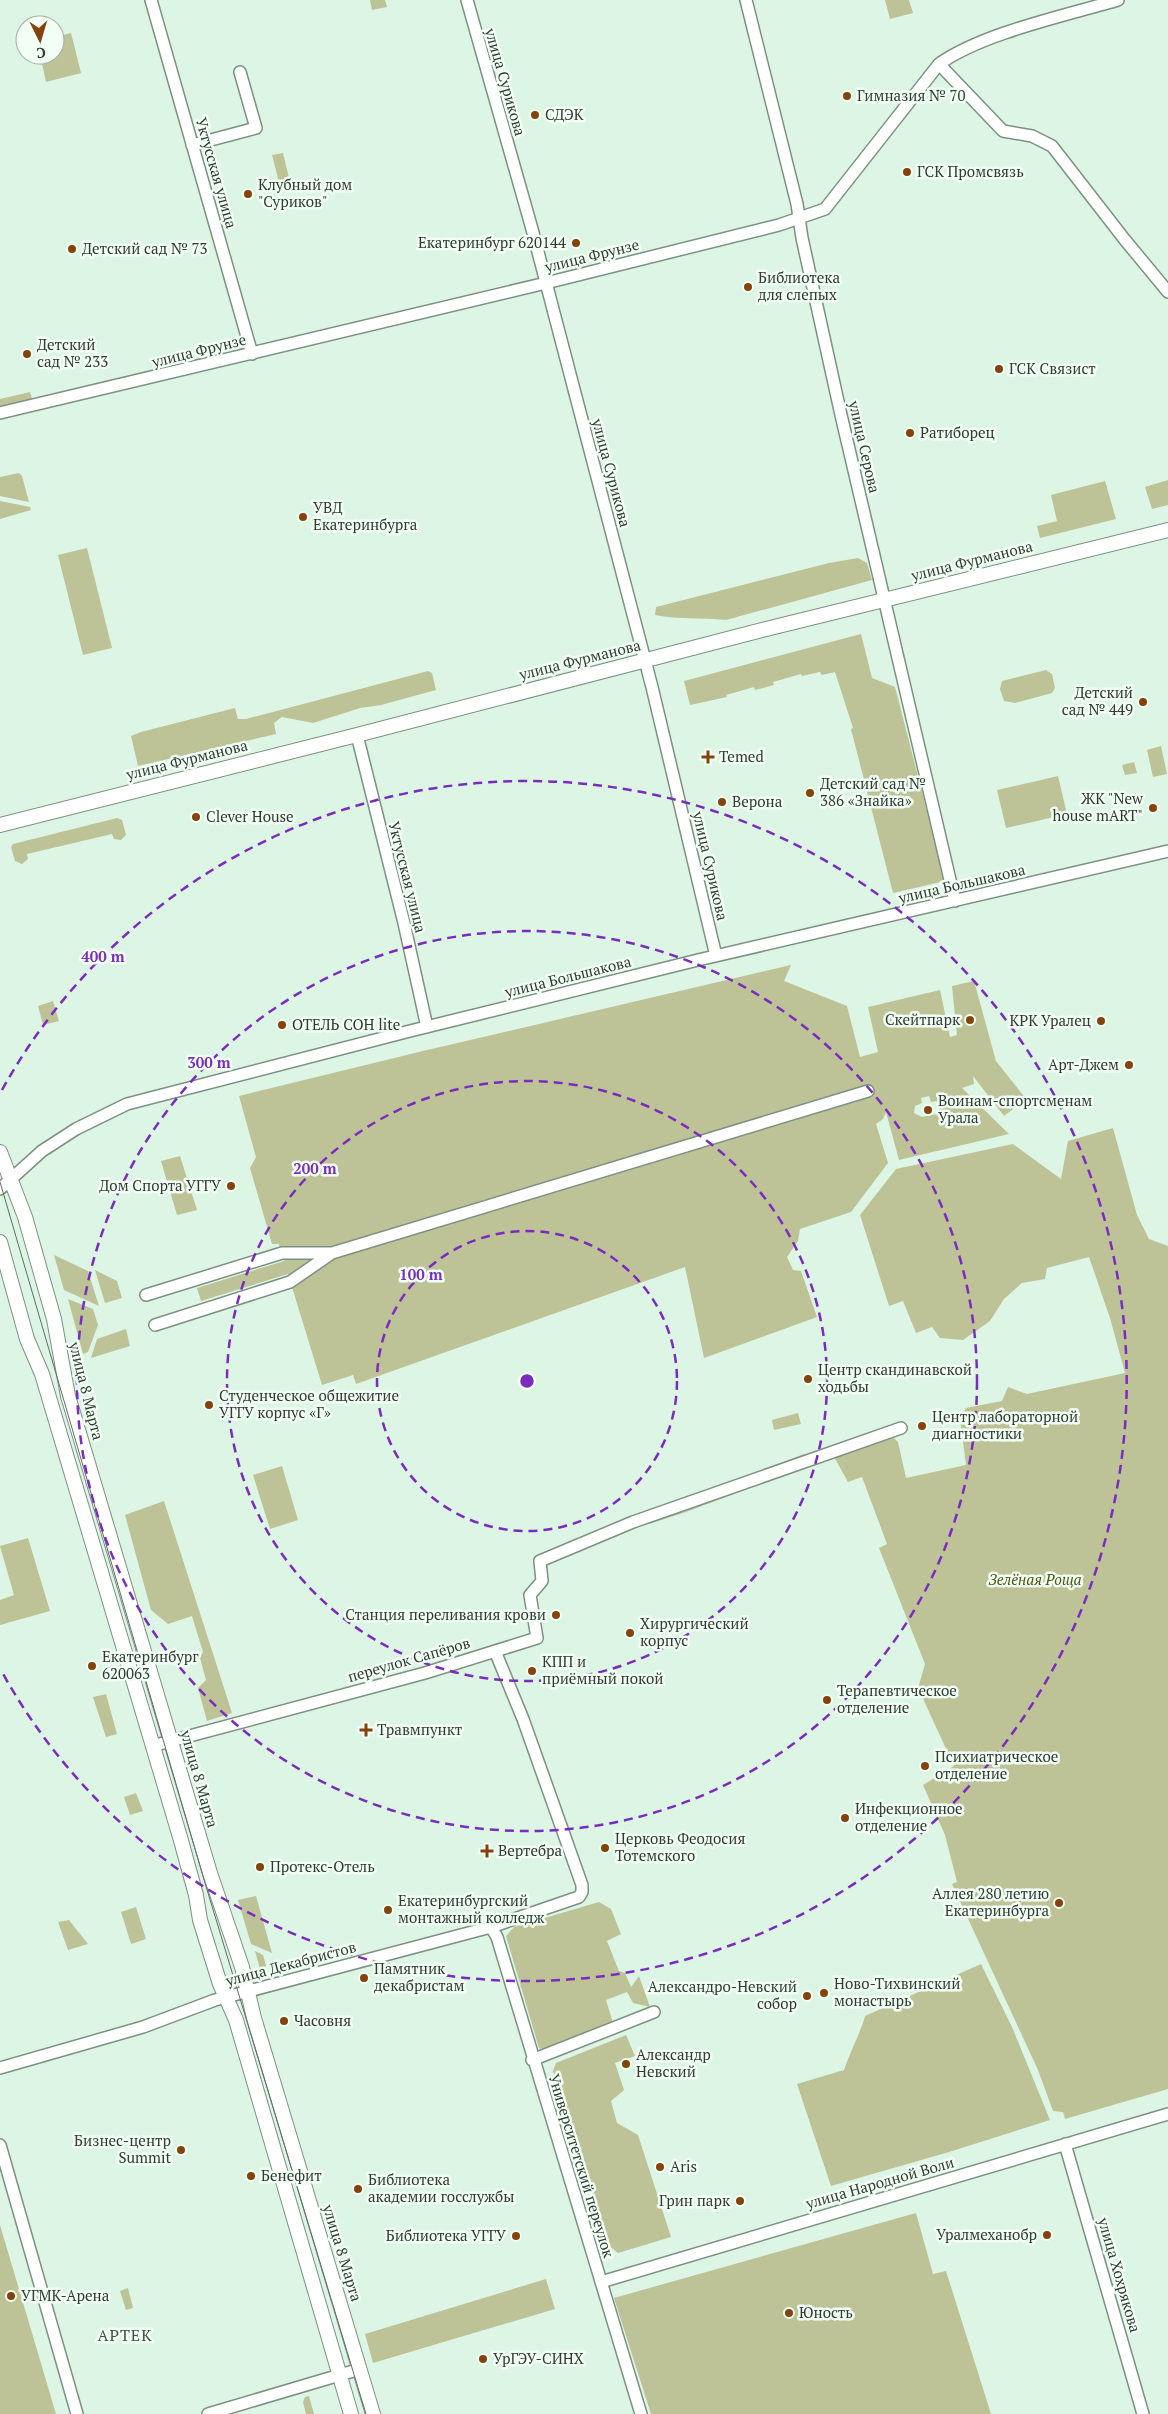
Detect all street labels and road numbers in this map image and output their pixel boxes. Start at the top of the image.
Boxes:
street label: улица Сурикова [481,25,531,138]
street label: Уктусская улица [192,115,242,231]
street label: улица Фрунзе [542,234,641,277]
street label: улица Фрунзе [149,329,248,372]
street label: улица Серова [844,398,885,495]
street label: улица Сурикова [588,415,636,529]
street label: улица Фурманова [908,535,1035,585]
street label: улица Фурманова [516,634,643,684]
street label: улица Фурманова [123,734,250,784]
street label: улица Сурикова [688,808,733,923]
street label: Уктусская улица [384,819,432,935]
street label: улица Большакова [895,859,1028,908]
street label: улица Большакова [502,951,633,1002]
street label: улица 8 Марта [65,1339,109,1442]
street label: переулок Сапёров [345,1632,472,1686]
street label: улица 8 Марта [176,1727,224,1830]
street label: улица Декабристов [222,1936,358,1990]
street label: Университетский переулок [544,2071,620,2261]
street label: улица Народной Воли [802,2151,956,2213]
street label: улица 8 Марта [318,2201,367,2304]
street label: улица Хохрякова [1094,2214,1146,2335]

